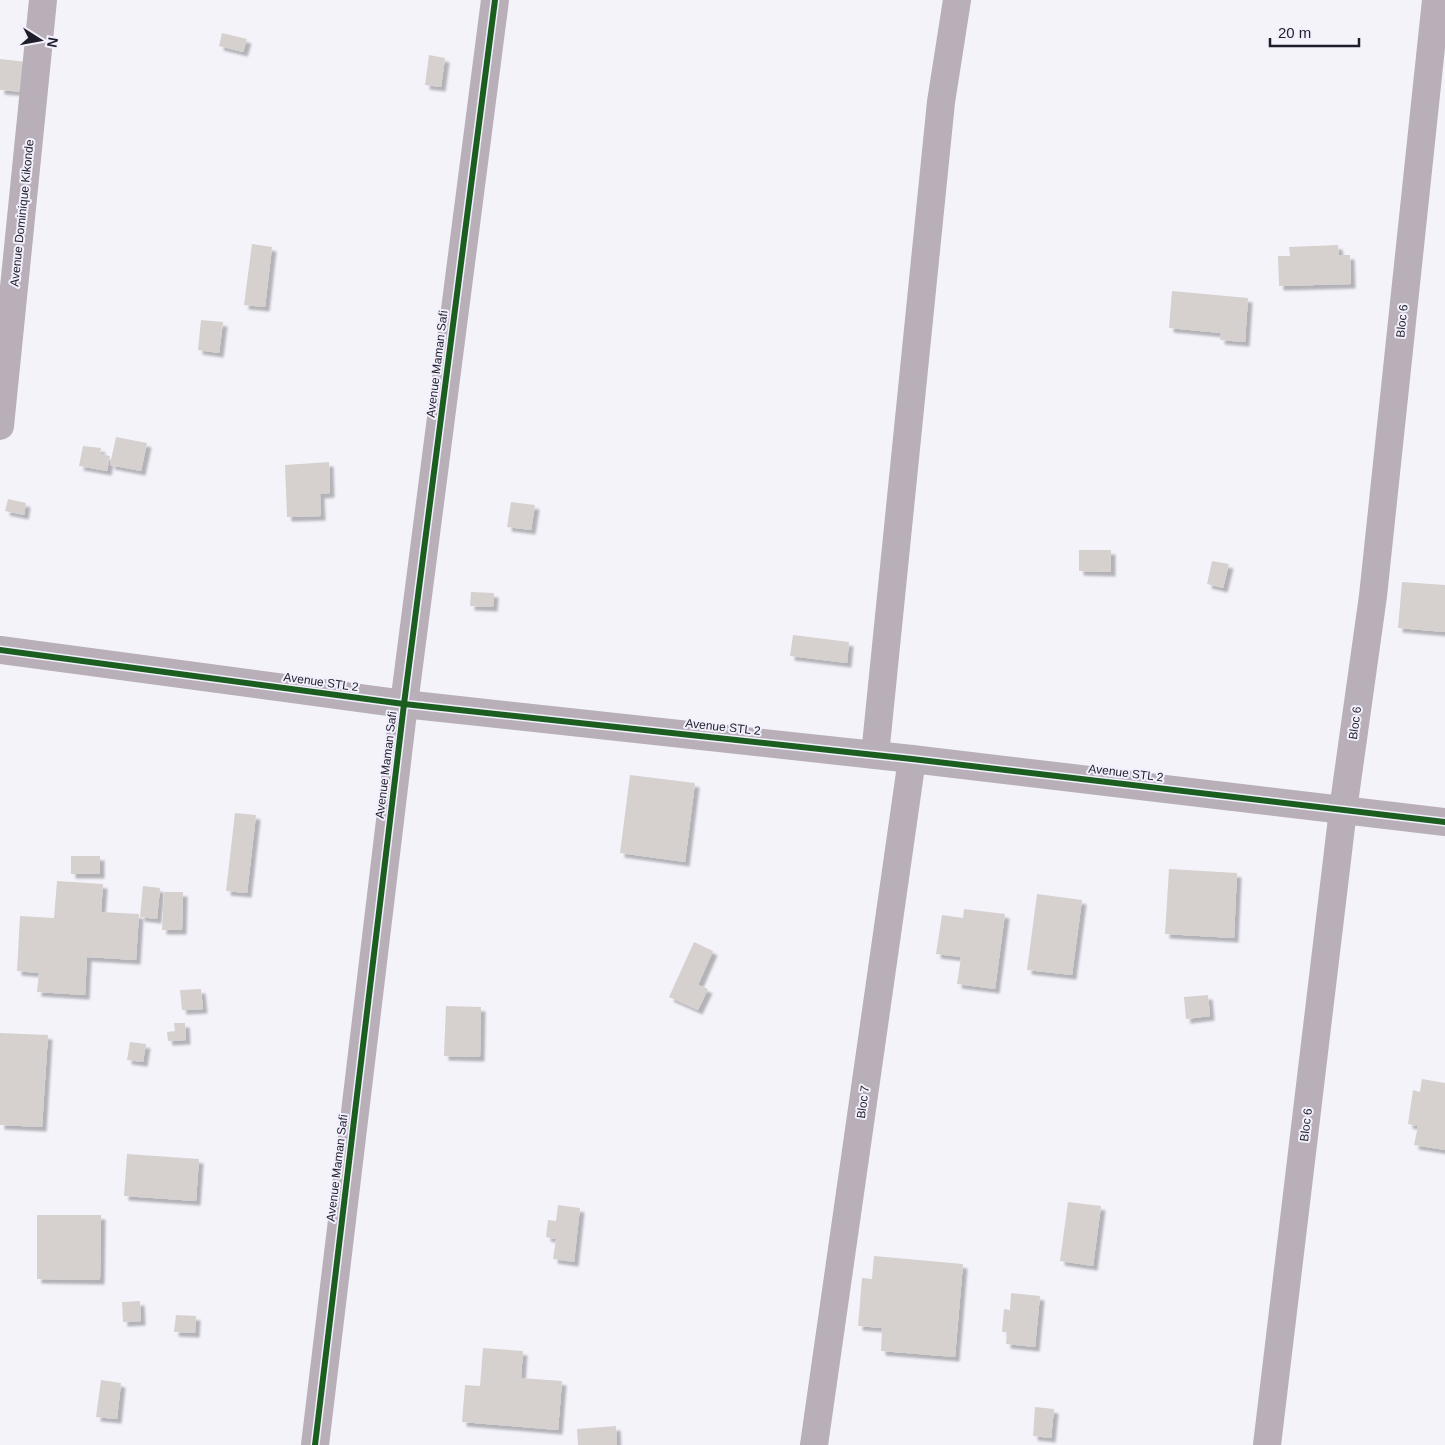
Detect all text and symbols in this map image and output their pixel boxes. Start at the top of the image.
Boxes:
north arrow [15,15,65,65]
scale bar [1270,15,1359,47]
text: 20 m [1278,24,1311,41]
text: N [44,36,62,49]
street label: Avenue Dominique Kikonde [7,138,37,287]
street label: Bloc 6 [1393,303,1411,338]
street label: Avenue Maman Safi [423,310,451,418]
street label: Avenue STL 2 [283,670,360,694]
street label: Bloc 6 [1346,705,1364,740]
street label: Avenue Maman Safi [372,711,400,819]
street label: Avenue STL 2 [685,716,762,738]
street label: Avenue STL 2 [1088,761,1165,785]
street label: Bloc 7 [854,1084,872,1119]
street label: Bloc 6 [1297,1107,1315,1142]
street label: Avenue Maman Safi [323,1114,351,1222]

